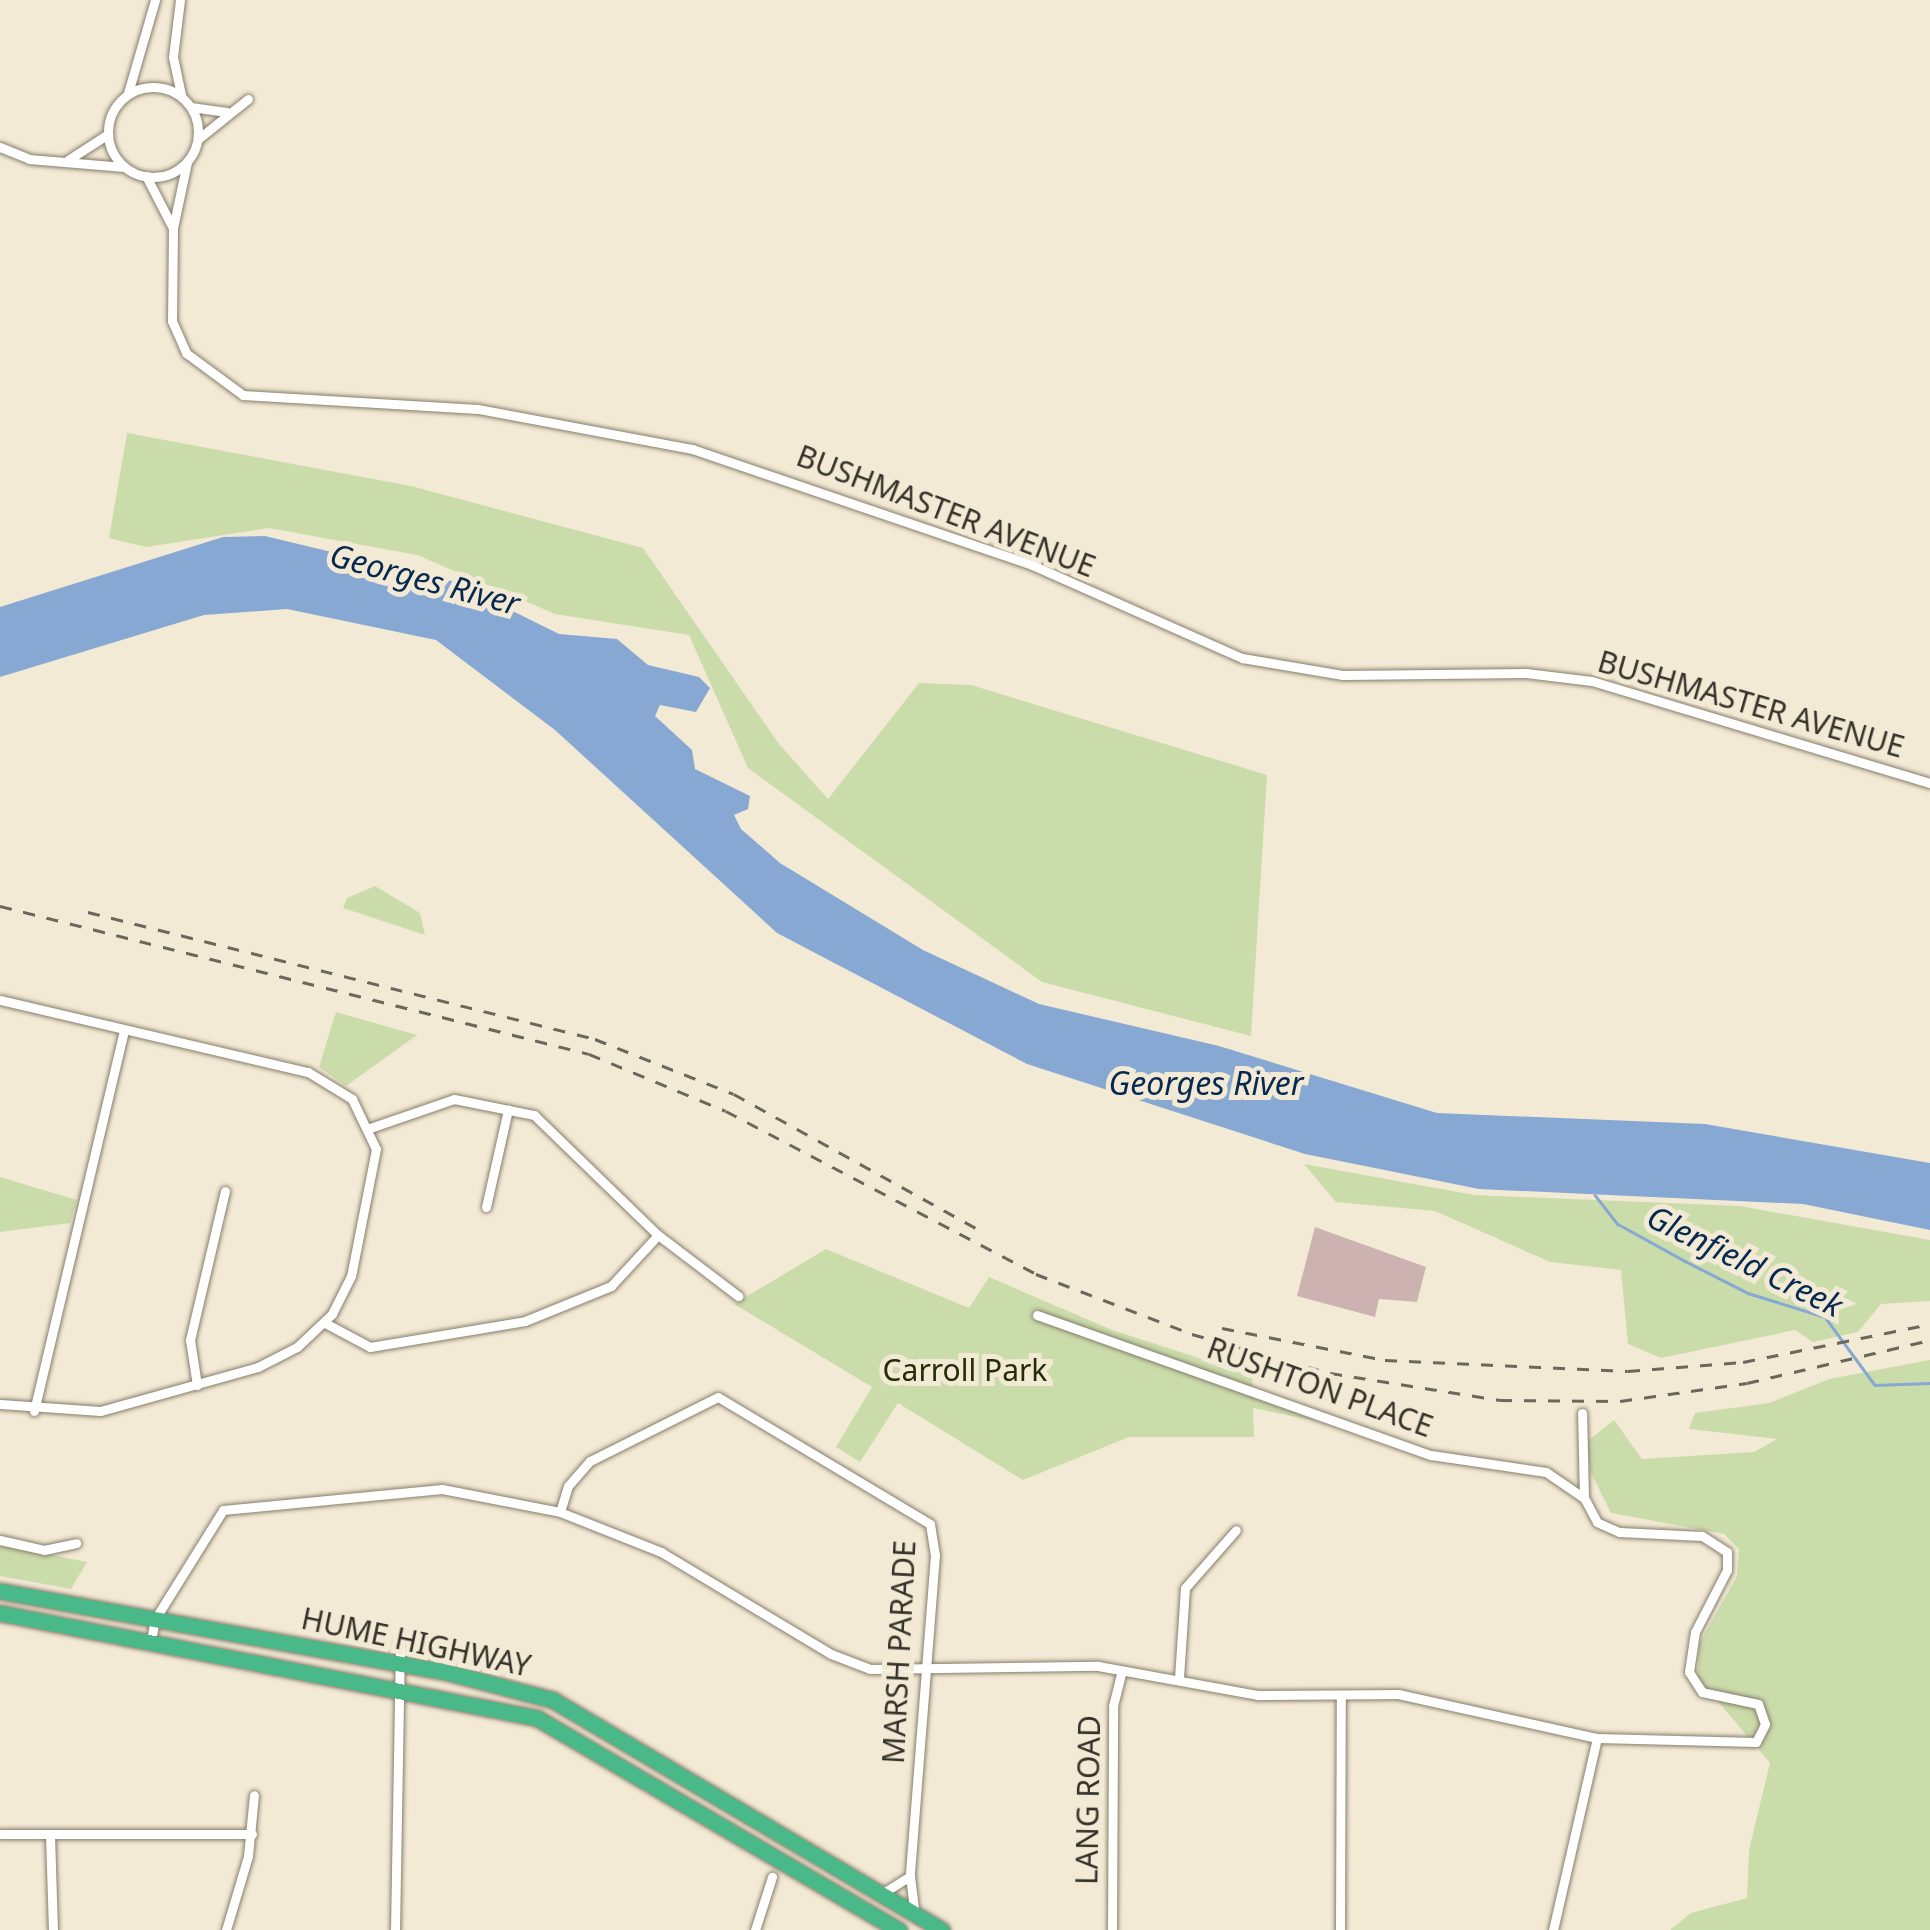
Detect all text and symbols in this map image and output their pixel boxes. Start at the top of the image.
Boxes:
street label: BUSHMASTER AVENUE [792,437,1100,585]
water label: Georges River [326,535,524,623]
street label: BUSHMASTER AVENUE [1594,643,1908,765]
water label: Georges River [1109,1064,1303,1102]
water label: Glenfield Creek [1641,1197,1849,1325]
street label: RUSHTON PLACE [1202,1329,1438,1445]
park label: Carroll Park [883,1352,1047,1388]
street label: MARSH PARADE [875,1539,923,1765]
street label: HUME HIGHWAY [298,1600,534,1684]
street label: LANG ROAD [1069,1715,1107,1885]

